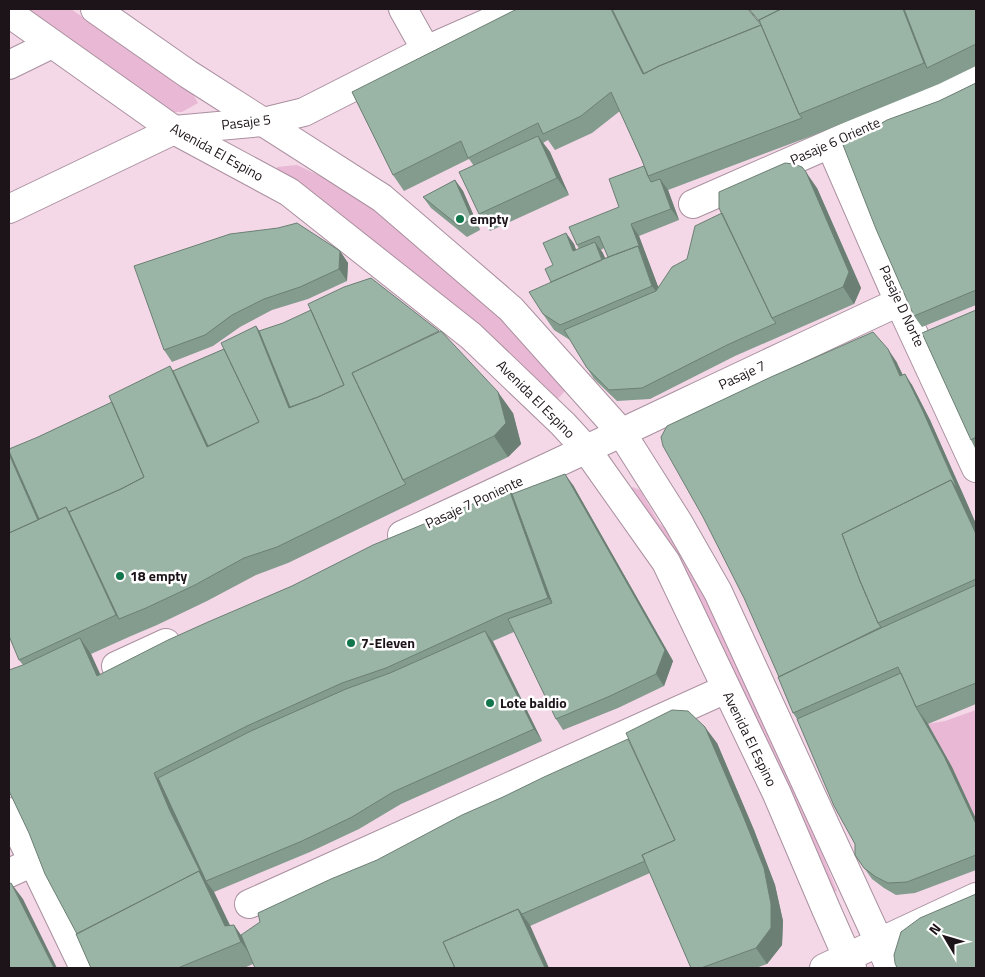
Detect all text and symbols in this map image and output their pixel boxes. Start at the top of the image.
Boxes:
street label: Pasaje 5 [220,108,272,135]
street label: Pasaje 6 Oriente [786,111,883,170]
street label: Avenida El Espino [167,117,268,186]
place label: empty [470,208,509,229]
marker: empty [454,213,466,225]
street label: Pasaje D Norte [874,262,931,350]
street label: Avenida El Espino [492,355,580,443]
street label: Pasaje 7 [715,355,769,395]
street label: Pasaje 7 Poniente [421,470,526,533]
place label: 18 empty [130,565,187,586]
marker: 18 empty [114,570,126,582]
place label: 7-Eleven [361,632,415,653]
marker: 7-Eleven [345,637,357,649]
street label: Avenida El Espino [718,688,783,790]
place label: Lote baldio [500,692,567,713]
marker: Lote baldio [484,697,496,709]
north arrow [920,912,970,962]
text: N [923,918,946,939]

